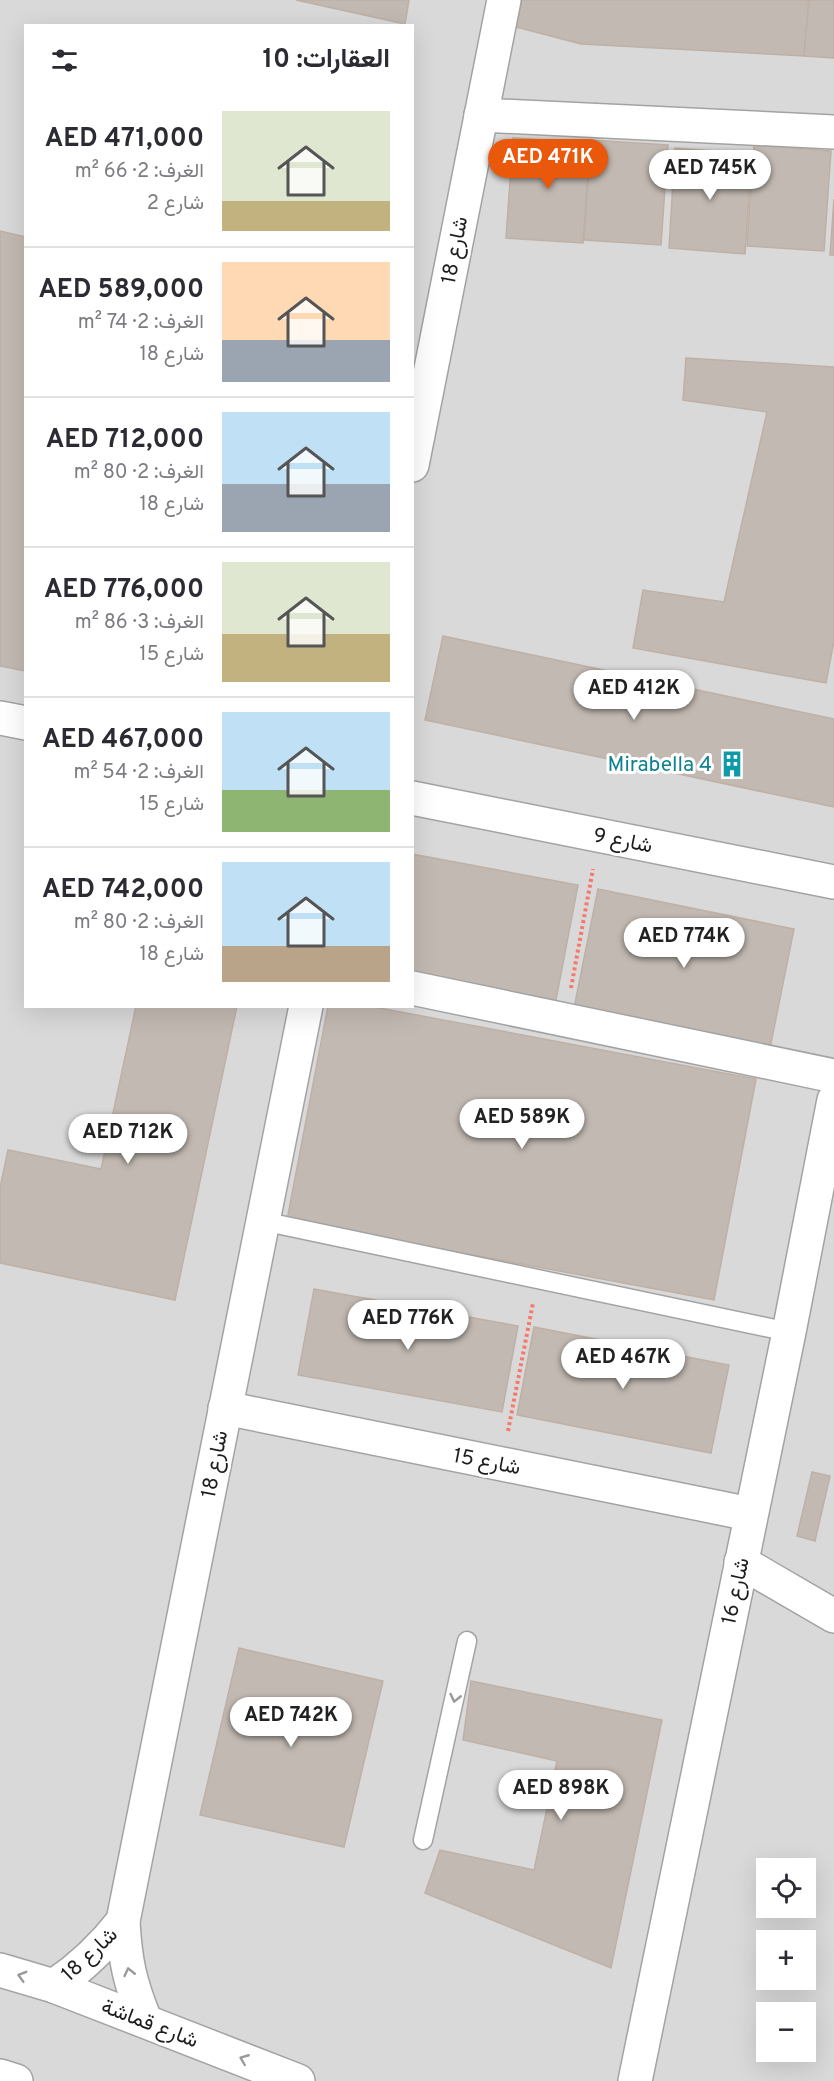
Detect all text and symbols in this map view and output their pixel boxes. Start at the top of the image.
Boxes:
icon: filters [48,44,81,77]
text: العقارات: 10 [263,44,390,77]
text: AED 471,000 [45,123,204,156]
icon: home [270,135,342,207]
pin: AED 471K [486,139,610,190]
text: AED 471K [502,145,594,171]
pin: AED 745K [648,150,772,201]
text: AED 745K [663,156,757,182]
text: الغرف: 2 · 66 m² [75,159,204,185]
text: شارع 2 [147,191,204,217]
street label: شارع 18 [436,214,475,286]
text: AED 589,000 [38,274,204,307]
icon: home [270,286,342,358]
text: الغرف: 2 · 74 m² [78,310,204,336]
text: شارع 18 [139,342,204,368]
text: AED 712,000 [46,424,204,457]
icon: home [270,436,342,508]
text: الغرف: 2 · 80 m² [74,460,204,486]
text: شارع 18 [139,492,204,518]
text: AED 776,000 [44,574,204,607]
icon: home [270,586,342,658]
text: الغرف: 3 · 86 m² [75,610,204,636]
text: شارع 15 [139,642,204,668]
pin: AED 412K [572,670,696,721]
text: AED 412K [588,676,681,702]
text: AED 467,000 [42,724,204,757]
icon: home [270,736,342,808]
building icon: Mirabella 4 [717,749,747,779]
place label: Mirabella 4 [608,752,712,779]
text: الغرف: 2 · 54 m² [73,760,204,786]
text: شارع 15 [139,792,204,818]
street label: شارع 9 [591,823,655,860]
text: AED 742,000 [42,874,204,907]
icon: home [270,886,342,958]
text: الغرف: 2 · 80 m² [74,910,204,936]
pin: AED 774K [622,918,746,969]
text: AED 774K [638,924,730,950]
text: شارع 18 [139,942,204,968]
pin: AED 589K [460,1099,584,1150]
text: AED 589K [474,1105,570,1131]
pin: AED 712K [66,1114,190,1165]
text: AED 712K [82,1120,174,1146]
pin: AED 776K [346,1300,470,1351]
text: AED 776K [362,1306,454,1332]
pin: AED 467K [561,1339,685,1390]
text: AED 467K [575,1345,671,1371]
street label: شارع 18 [196,1428,235,1500]
street label: شارع 15 [451,1443,523,1482]
street label: شارع 16 [716,1555,757,1627]
one-way arrow [449,1693,462,1703]
pin: AED 742K [229,1697,353,1748]
text: AED 742K [244,1703,338,1729]
pin: AED 898K [499,1770,623,1821]
text: AED 898K [512,1776,610,1802]
map controls [756,1858,816,2062]
button: locate [756,1858,816,1918]
street label: شارع 18 [56,1922,124,1988]
button: + [756,1930,816,1990]
one-way arrow [123,1967,136,1977]
one-way arrow [17,1971,27,1984]
street label: شارع قماشة [97,1994,202,2055]
button: − [756,2002,816,2062]
one-way arrow [239,2054,249,2067]

